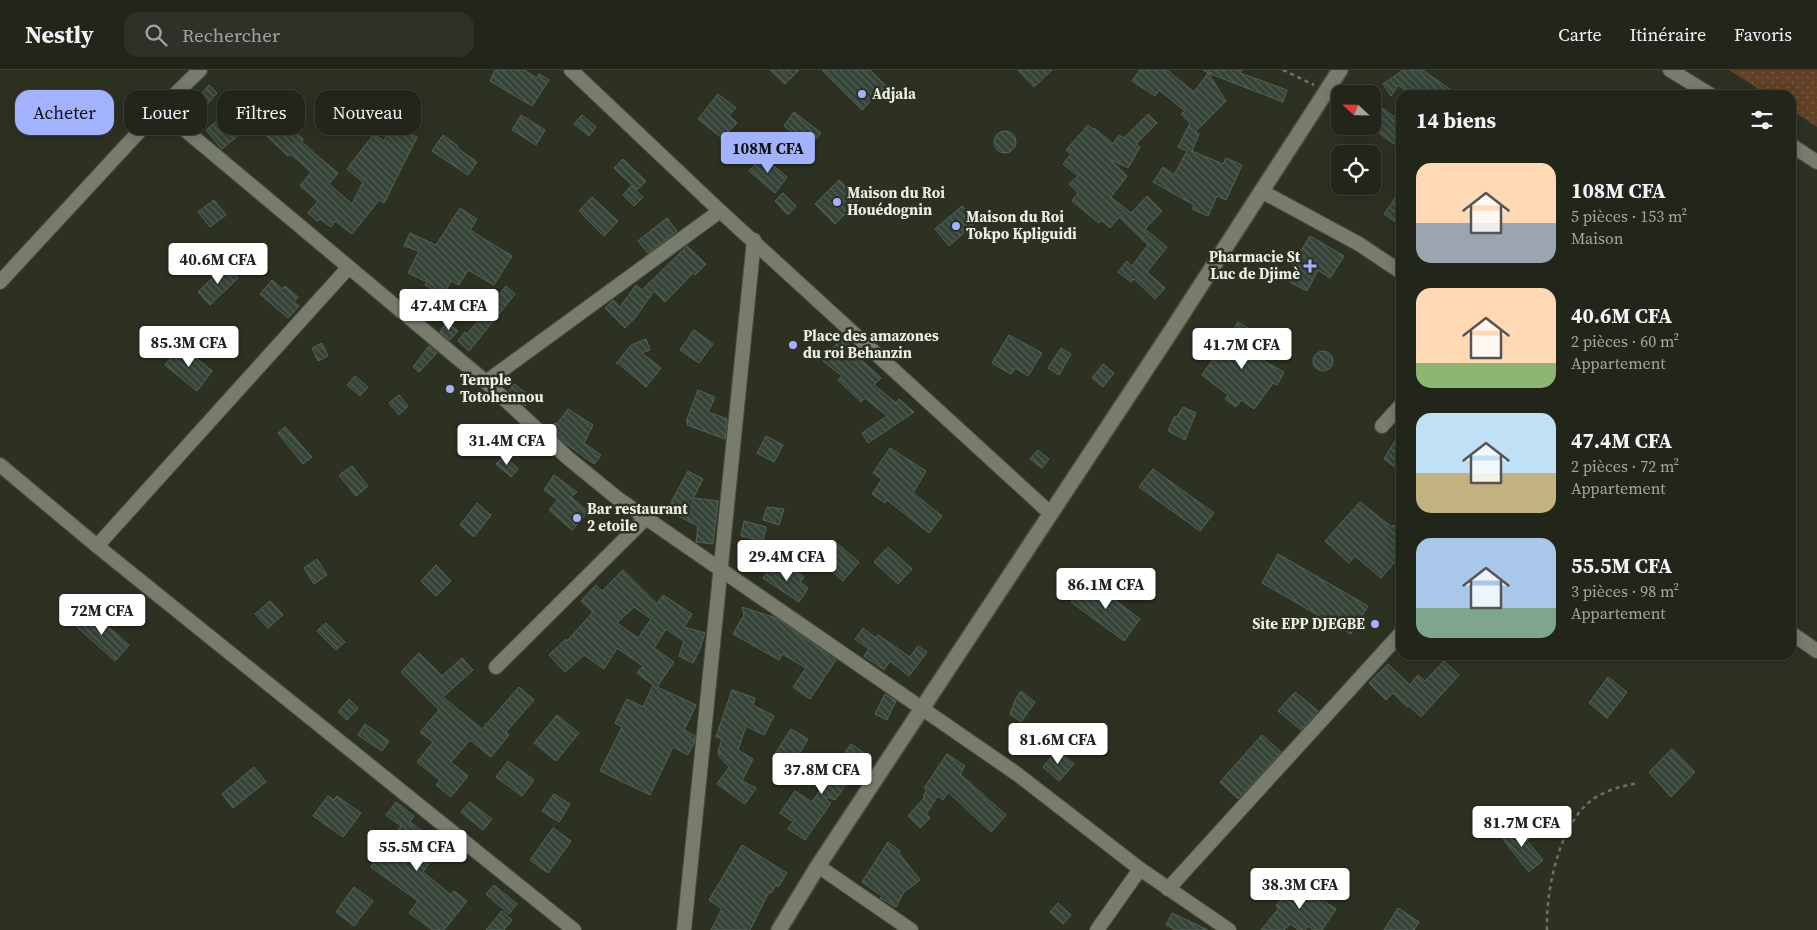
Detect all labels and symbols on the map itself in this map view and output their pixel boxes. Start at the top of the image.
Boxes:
place label: Adjala [872,83,917,104]
north arrow [1331,85,1381,135]
marker: Adjala [856,88,868,100]
pin: 108M CFA [716,132,820,174]
place label: Maison du Roi Houédognin [847,182,945,220]
marker: Maison du Roi Houédognin [831,196,843,208]
place label: Maison du Roi Tokpo Kpliguidi [966,206,1077,244]
marker: Maison du Roi Tokpo Kpliguidi [950,220,962,232]
pin: 40.6M CFA [161,242,275,285]
place label: Pharmacie St Luc de Djimè [1209,246,1301,284]
marker: Pharmacie St Luc de Djimè [1304,260,1316,272]
pin: 47.4M CFA [392,288,506,331]
place label: Place des amazones du roi Behanzin [803,325,939,363]
pin: 85.3M CFA [132,326,246,368]
pin: 41.7M CFA [1185,328,1299,370]
marker: Place des amazones du roi Behanzin [787,339,799,351]
place label: Temple Totohennou [460,369,544,407]
marker: Temple Totohennou [444,383,456,395]
pin: 31.4M CFA [450,424,564,466]
place label: Bar restaurant 2 etoile [587,498,688,536]
marker: Bar restaurant 2 etoile [571,512,583,524]
pin: 29.4M CFA [730,540,844,582]
pin: 86.1M CFA [1049,568,1163,610]
pin: 72M CFA [56,594,148,636]
place label: Site EPP DJEGBE [1252,613,1365,634]
marker: Site EPP DJEGBE [1369,618,1381,630]
pin: 81.6M CFA [1001,722,1115,765]
pin: 37.8M CFA [765,752,879,795]
pin: 81.7M CFA [1465,806,1579,848]
pin: 55.5M CFA [360,830,474,872]
pin: 38.3M CFA [1243,868,1357,910]

